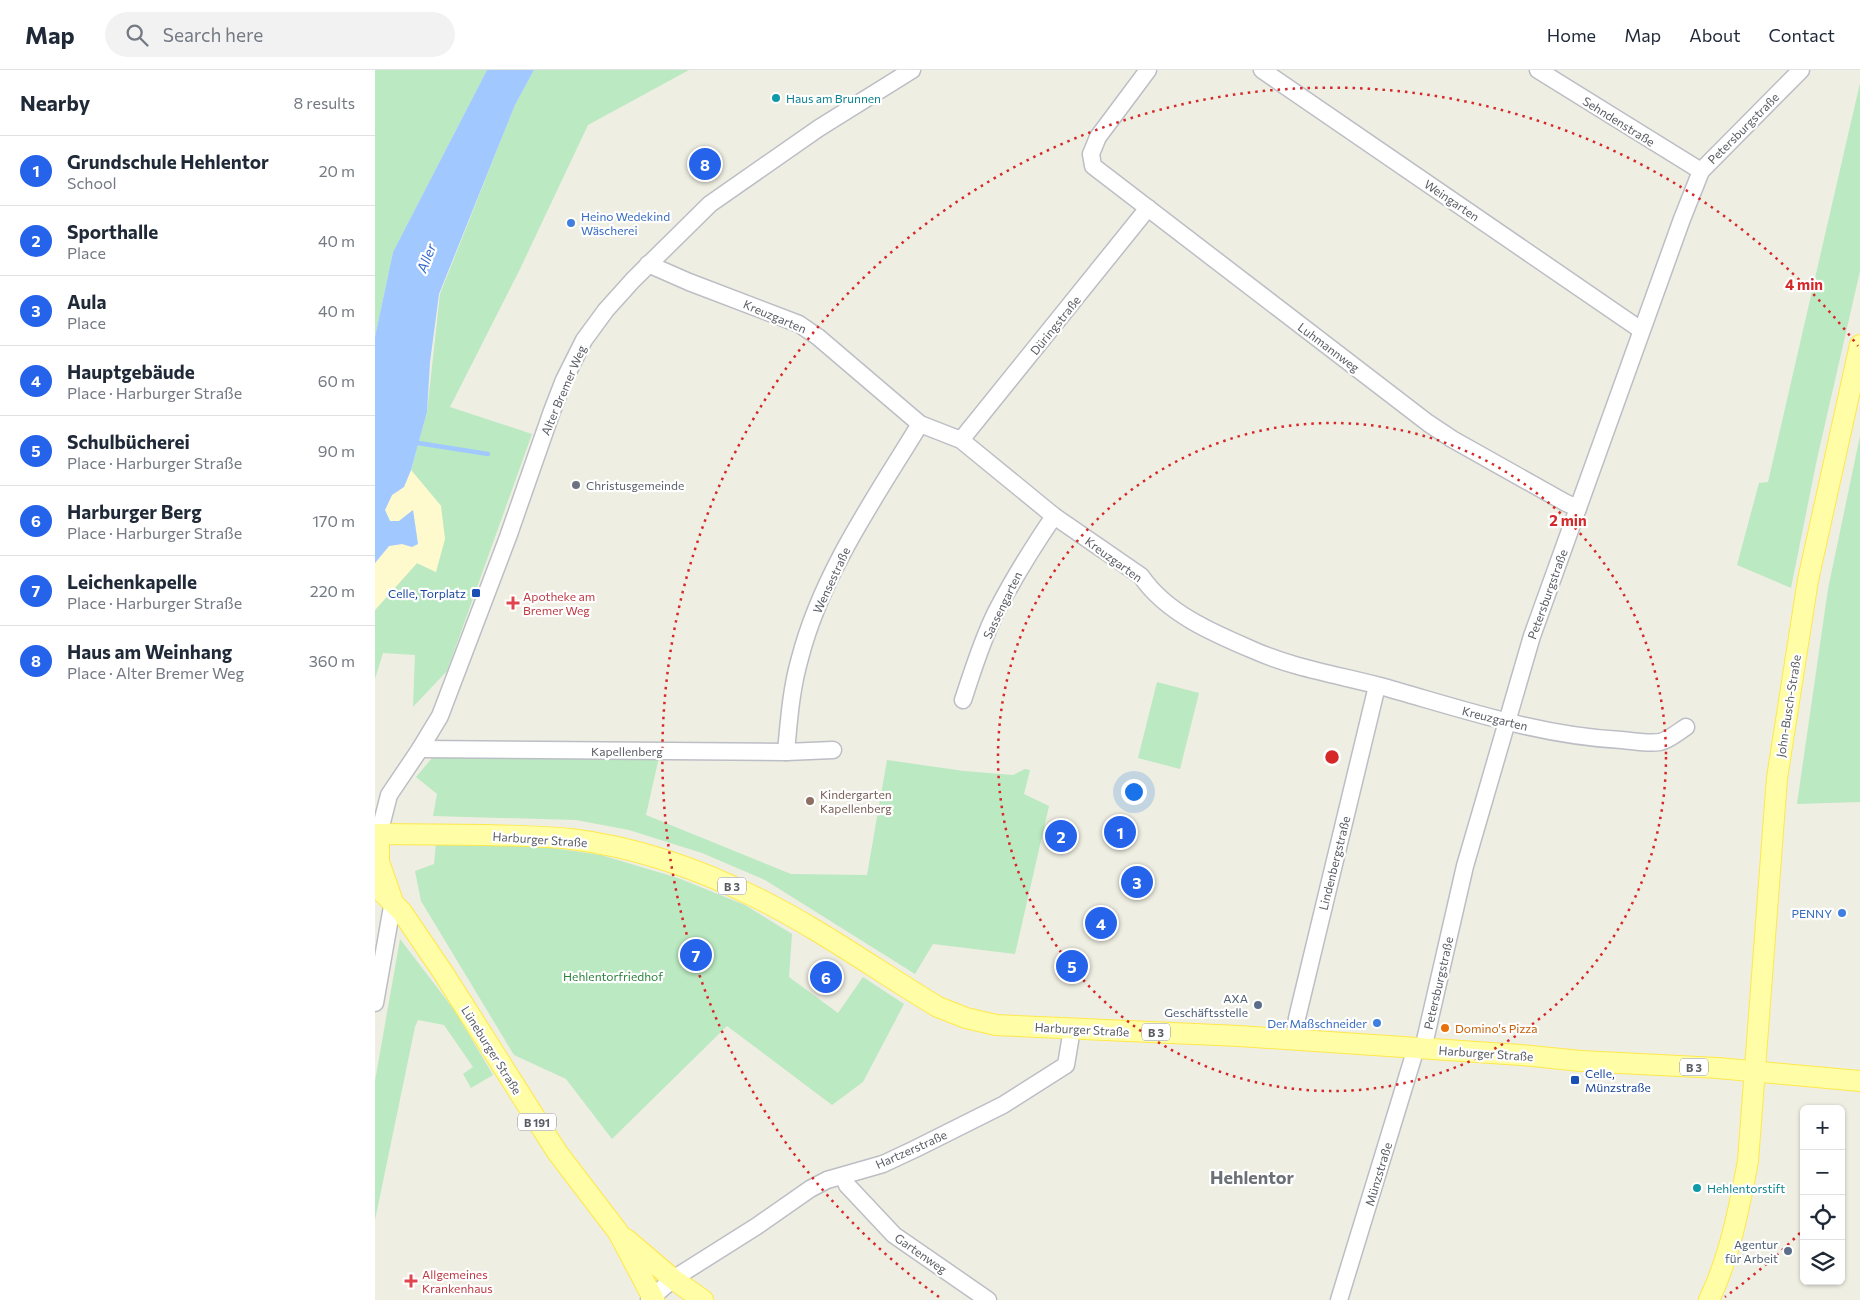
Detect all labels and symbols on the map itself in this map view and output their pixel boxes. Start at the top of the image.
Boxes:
street label: Petersburgstraße [1705,90,1781,166]
place label: Haus am Brunnen [786,91,881,105]
marker: Haus am Brunnen [770,92,782,104]
street label: Sehndenstraße [1580,93,1658,149]
pin: 8 [689,145,721,183]
street label: Weingarten [1422,177,1482,223]
place label: Heino Wedekind Wäscherei [581,209,670,237]
marker: Heino Wedekind Wäscherei [565,217,577,229]
water label: Aller [412,241,439,276]
text: 4 min [1785,275,1823,293]
street label: Düringstraße [1027,293,1083,357]
street label: Kreuzgarten [741,296,809,336]
street label: Luhmannweg [1296,319,1363,375]
street label: Alter Bremer Weg [538,342,588,437]
place label: Christusgemeinde [586,478,684,492]
marker: Christusgemeinde [570,479,582,491]
text: 2 min [1549,511,1587,529]
street label: Kreuzgarten [1083,534,1145,584]
street label: Wensestraße [810,545,852,615]
street label: Petersburgstraße [1524,547,1570,641]
street label: Sassengarten [980,569,1024,641]
place label: Celle, Torplatz [388,586,466,600]
marker: Celle, Torplatz [470,587,482,599]
place label: Apotheke am Bremer Weg [523,589,595,617]
marker: Apotheke am Bremer Weg [507,597,519,609]
street label: John-Busch-Straße [1773,654,1804,758]
street label: Kreuzgarten [1461,703,1529,733]
street label: Kapellenberg [591,744,663,758]
centre of rings [1323,748,1341,766]
your location [1121,779,1147,805]
place label: Kindergarten Kapellenberg [820,787,892,815]
marker: Kindergarten Kapellenberg [804,795,816,807]
pin: 1 [1104,813,1136,851]
street label: Lindenbergstraße [1316,814,1352,912]
pin: 2 [1045,817,1077,855]
street label: Harburger Straße [492,829,588,849]
pin: 3 [1121,863,1153,901]
road number: B 3 [718,878,746,894]
pin: 4 [1085,904,1117,942]
place label: PENNY [1791,906,1832,920]
marker: PENNY [1836,907,1848,919]
street label: Petersburgstraße [1421,935,1455,1031]
pin: 7 [680,936,712,974]
pin: 5 [1056,947,1088,985]
pin: 6 [810,958,842,996]
park label: Hehlentorfriedhof [563,969,663,983]
place label: AXA Geschäftsstelle [1164,991,1248,1019]
marker: AXA Geschäftsstelle [1252,999,1264,1011]
street label: Lüneburger Straße [459,1003,525,1097]
place label: Der Maßschneider [1267,1016,1367,1030]
marker: Der Maßschneider [1371,1017,1383,1029]
street label: Harburger Straße [1034,1020,1130,1038]
place label: Domino's Pizza [1455,1021,1538,1035]
marker: Domino's Pizza [1439,1022,1451,1034]
road number: B 3 [1142,1024,1170,1040]
street label: Harburger Straße [1438,1043,1534,1063]
road number: B 3 [1680,1059,1708,1076]
place label: Celle, Münzstraße [1585,1066,1651,1094]
marker: Celle, Münzstraße [1569,1074,1581,1086]
road number: B 191 [518,1114,556,1130]
street label: Hartzerstraße [873,1127,949,1171]
street label: Münzstraße [1362,1140,1394,1208]
district label: Hehlentor [1210,1166,1295,1188]
place label: Hehlentorstift [1707,1181,1785,1195]
marker: Hehlentorstift [1691,1182,1703,1194]
street label: Gartenweg [892,1230,950,1276]
place label: Agentur für Arbeit [1725,1237,1778,1265]
marker: Agentur für Arbeit [1782,1245,1794,1257]
place label: Allgemeines Krankenhaus [422,1267,493,1295]
marker: Allgemeines Krankenhaus [404,1274,418,1288]

